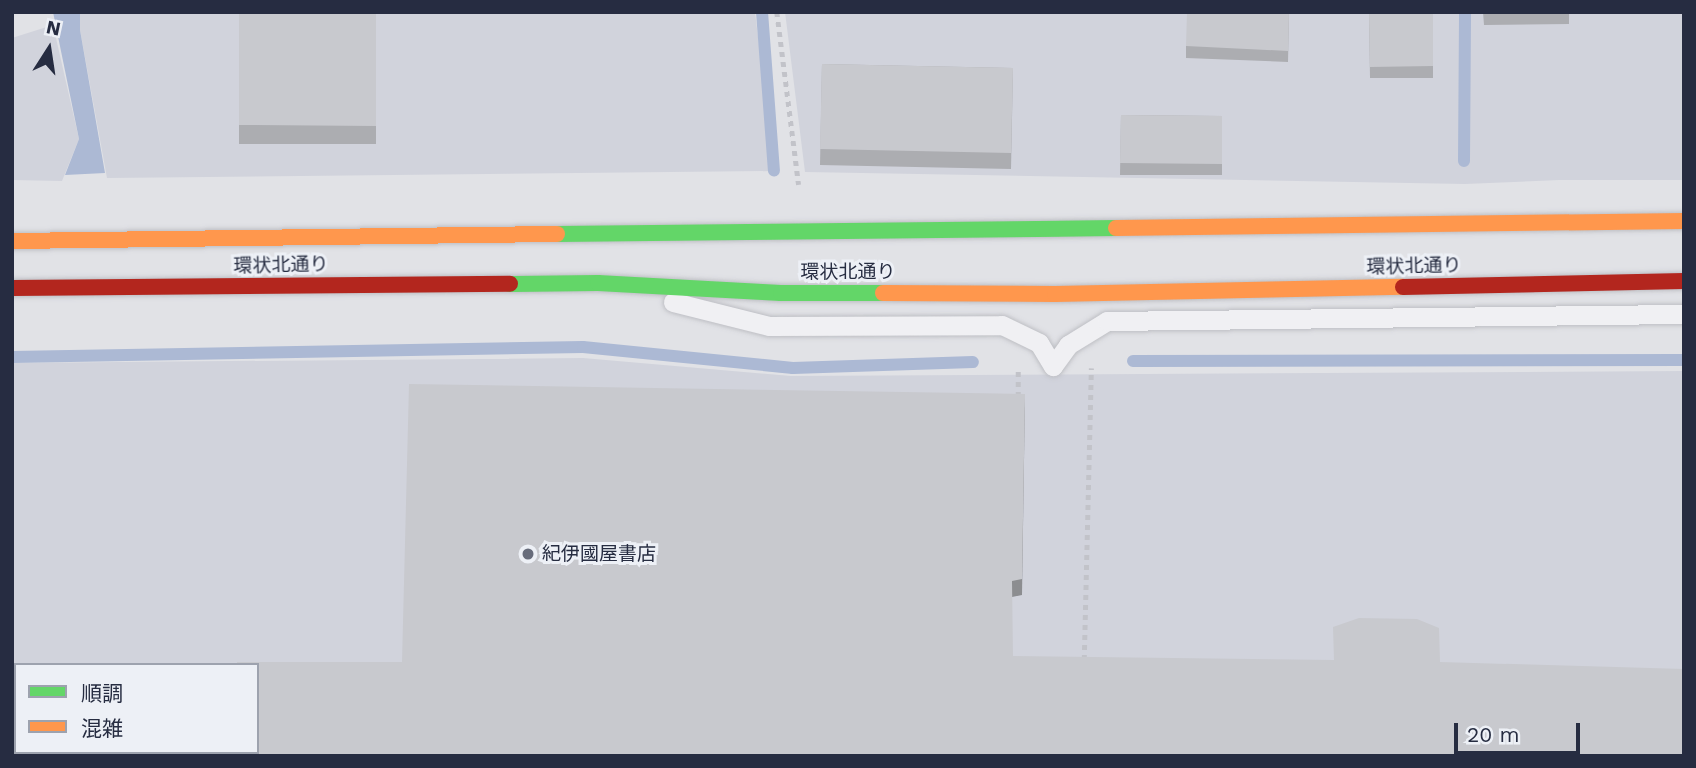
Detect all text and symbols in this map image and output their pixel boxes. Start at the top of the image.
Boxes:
north arrow [14,14,84,84]
text: N [44,15,63,41]
street label: 環状北通り [233,253,329,277]
street label: 環状北通り [1366,254,1462,278]
street label: 環状北通り [801,261,895,283]
place label: 紀伊國屋書店 [542,543,656,565]
marker: 紀伊國屋書店 [520,546,536,562]
legend [14,663,259,754]
text: 順調 [81,681,123,706]
scale bar [1458,708,1584,752]
text: 混雑 [81,716,123,741]
text: 20 m [1467,722,1519,747]

